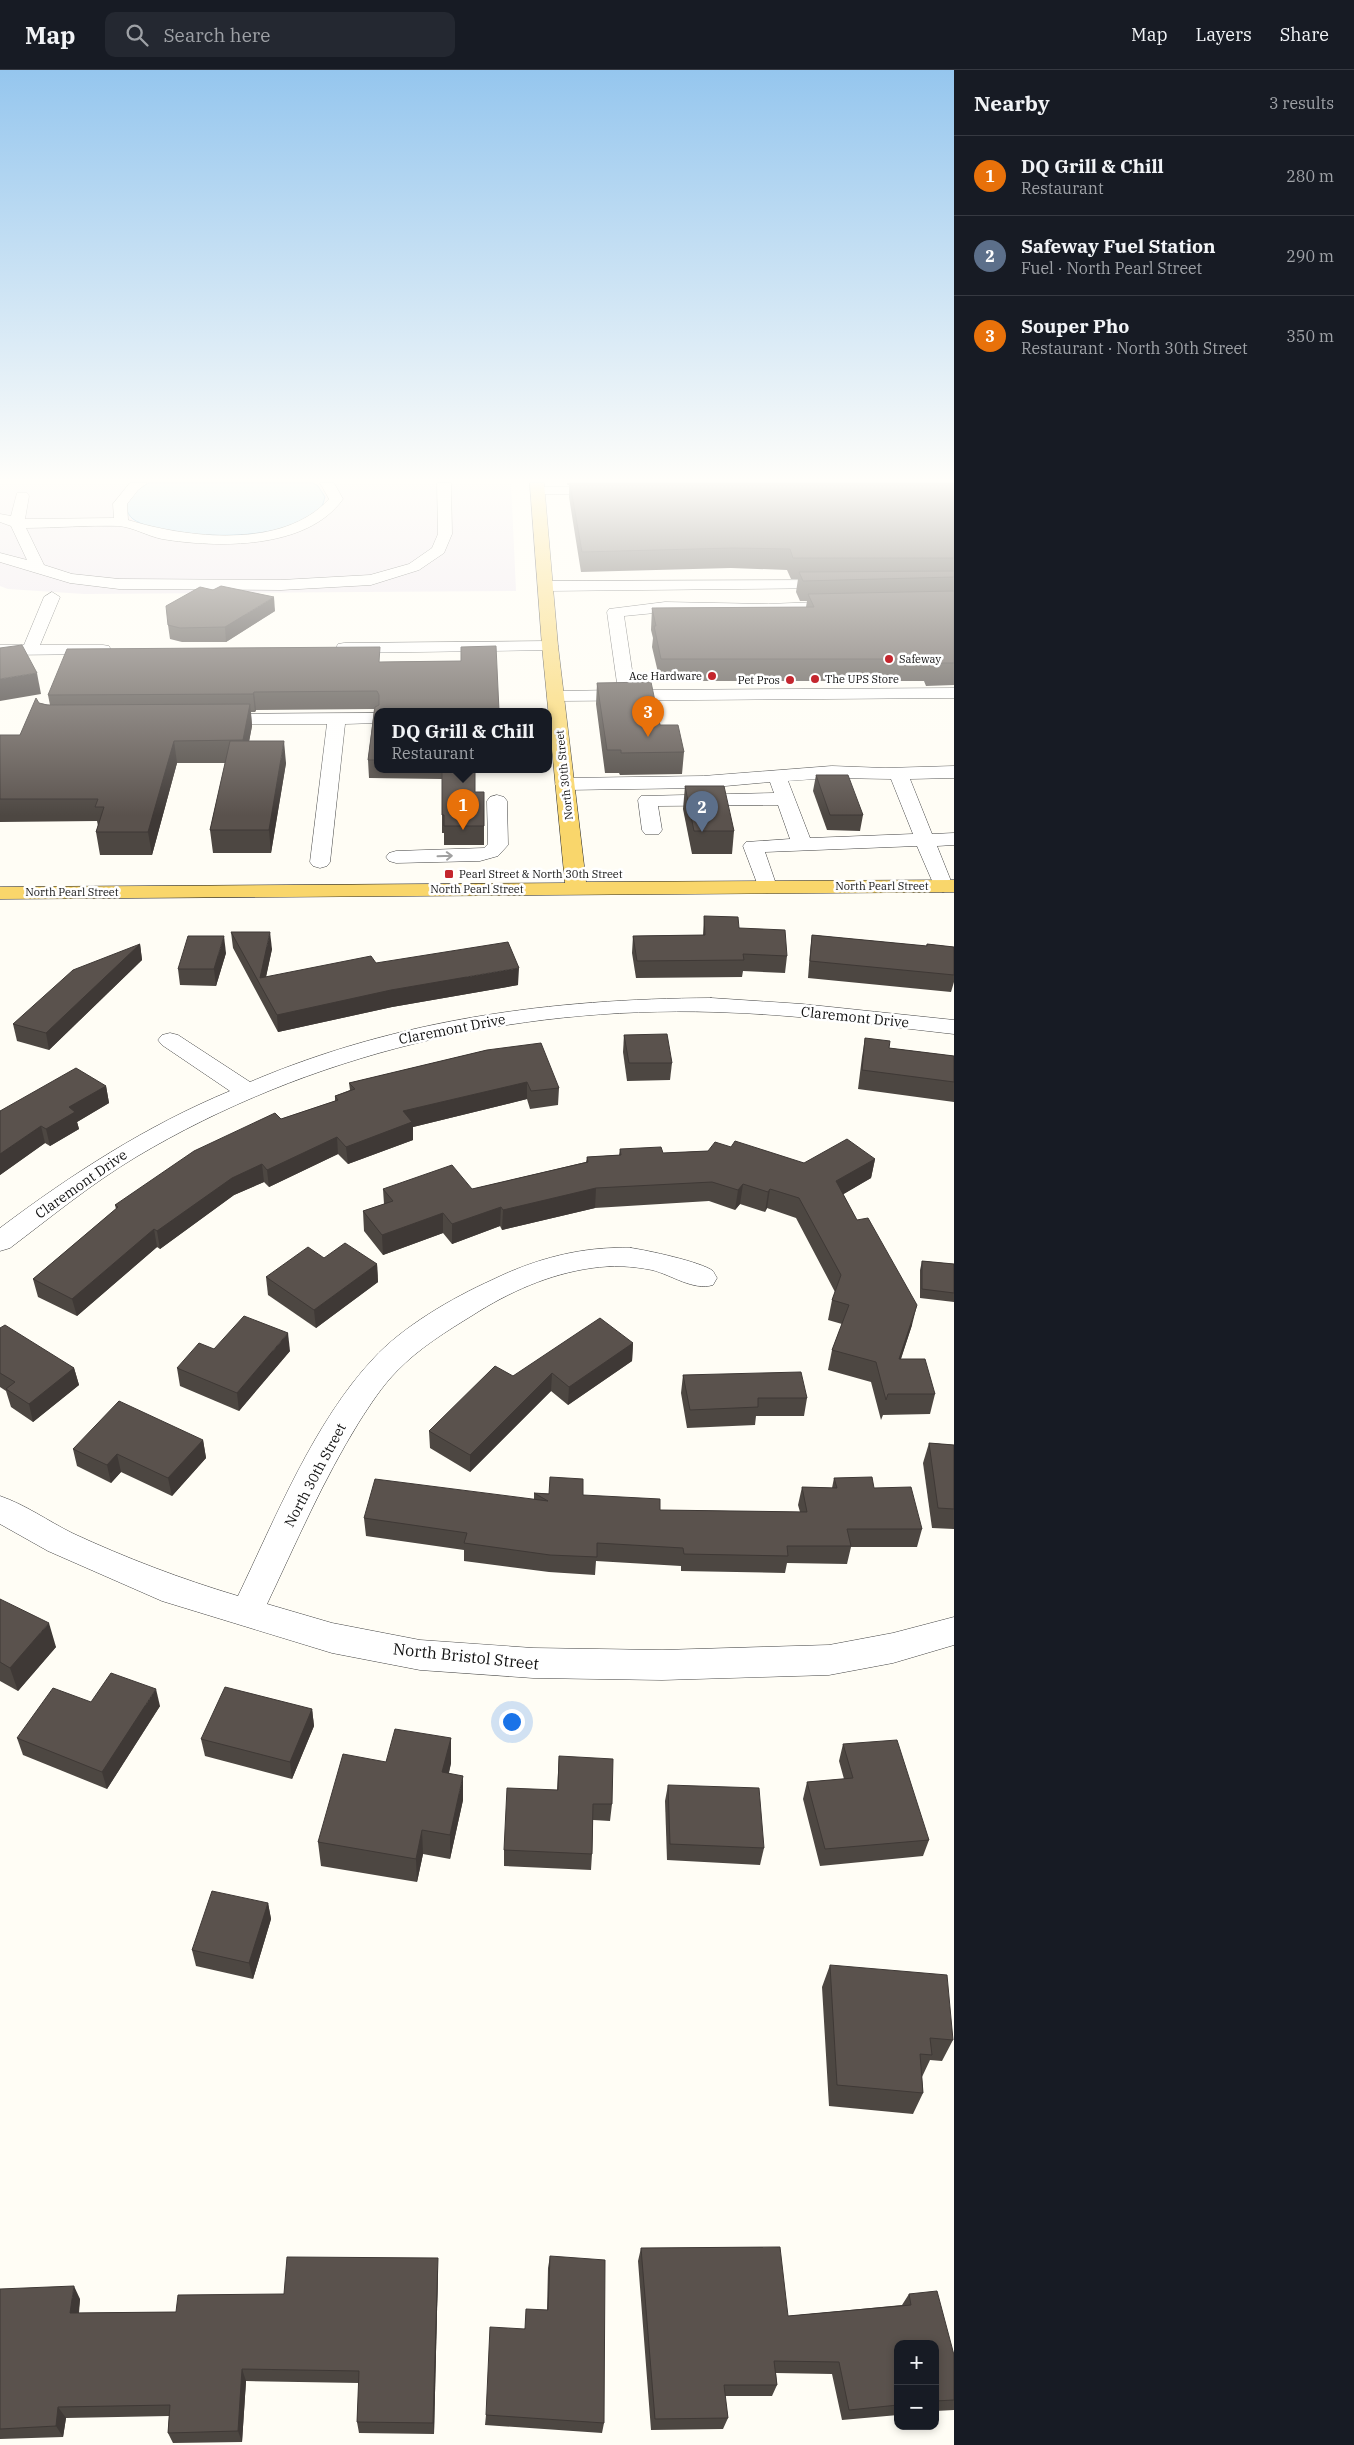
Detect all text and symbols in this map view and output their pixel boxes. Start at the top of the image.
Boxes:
search box [105,12,455,57]
text: Map [25,19,75,51]
icon: search [123,21,151,49]
text: Search here [163,23,270,47]
text: Map [1131,23,1168,46]
text: Layers [1196,23,1252,46]
text: Share [1280,23,1329,46]
text: Nearby [974,89,1050,117]
text: 3 results [1269,93,1334,113]
text: DQ Grill & Chill [1021,154,1164,178]
text: 1 [985,166,995,186]
text: 280 m [1286,166,1334,186]
text: Restaurant [1021,178,1104,198]
text: Safeway Fuel Station [1021,234,1216,258]
text: 2 [985,246,995,266]
text: 290 m [1286,246,1334,266]
text: Fuel · North Pearl Street [1021,258,1202,278]
text: Souper Pho [1021,314,1129,338]
text: 3 [985,326,995,346]
text: 350 m [1286,326,1334,346]
text: Restaurant · North 30th Street [1021,338,1248,358]
place label: Safeway [899,652,941,666]
marker: Safeway [883,653,895,665]
place label: Ace Hardware [629,669,702,683]
marker: Ace Hardware [706,670,718,682]
place label: The UPS Store [825,672,899,686]
place label: Pet Pros [738,673,780,687]
marker: The UPS Store [809,673,821,685]
marker: Pet Pros [784,674,796,686]
pin: 3 [632,696,664,737]
popup [374,708,552,773]
text: DQ Grill & Chill [392,719,534,743]
street label: North 30th Street [552,729,576,821]
text: Restaurant [392,743,474,763]
pin: 1 [447,789,479,830]
pin: 2 [686,791,718,832]
one-way arrow [436,851,452,860]
place label: Pearl Street & North 30th Street [459,867,623,881]
marker: Pearl Street & North 30th Street [443,868,455,880]
street label: North Pearl Street [835,879,929,893]
street label: North Pearl Street [430,882,524,896]
street label: North Pearl Street [25,885,119,899]
street label: Claremont Drive [800,1002,910,1032]
street label: Claremont Drive [397,1010,507,1048]
street label: Claremont Drive [31,1146,131,1222]
street label: North 30th Street [280,1420,350,1530]
street label: North Bristol Street [392,1638,540,1674]
your location [499,1709,525,1735]
map controls [894,2340,939,2430]
button: + [894,2340,939,2385]
button: − [894,2385,939,2430]

